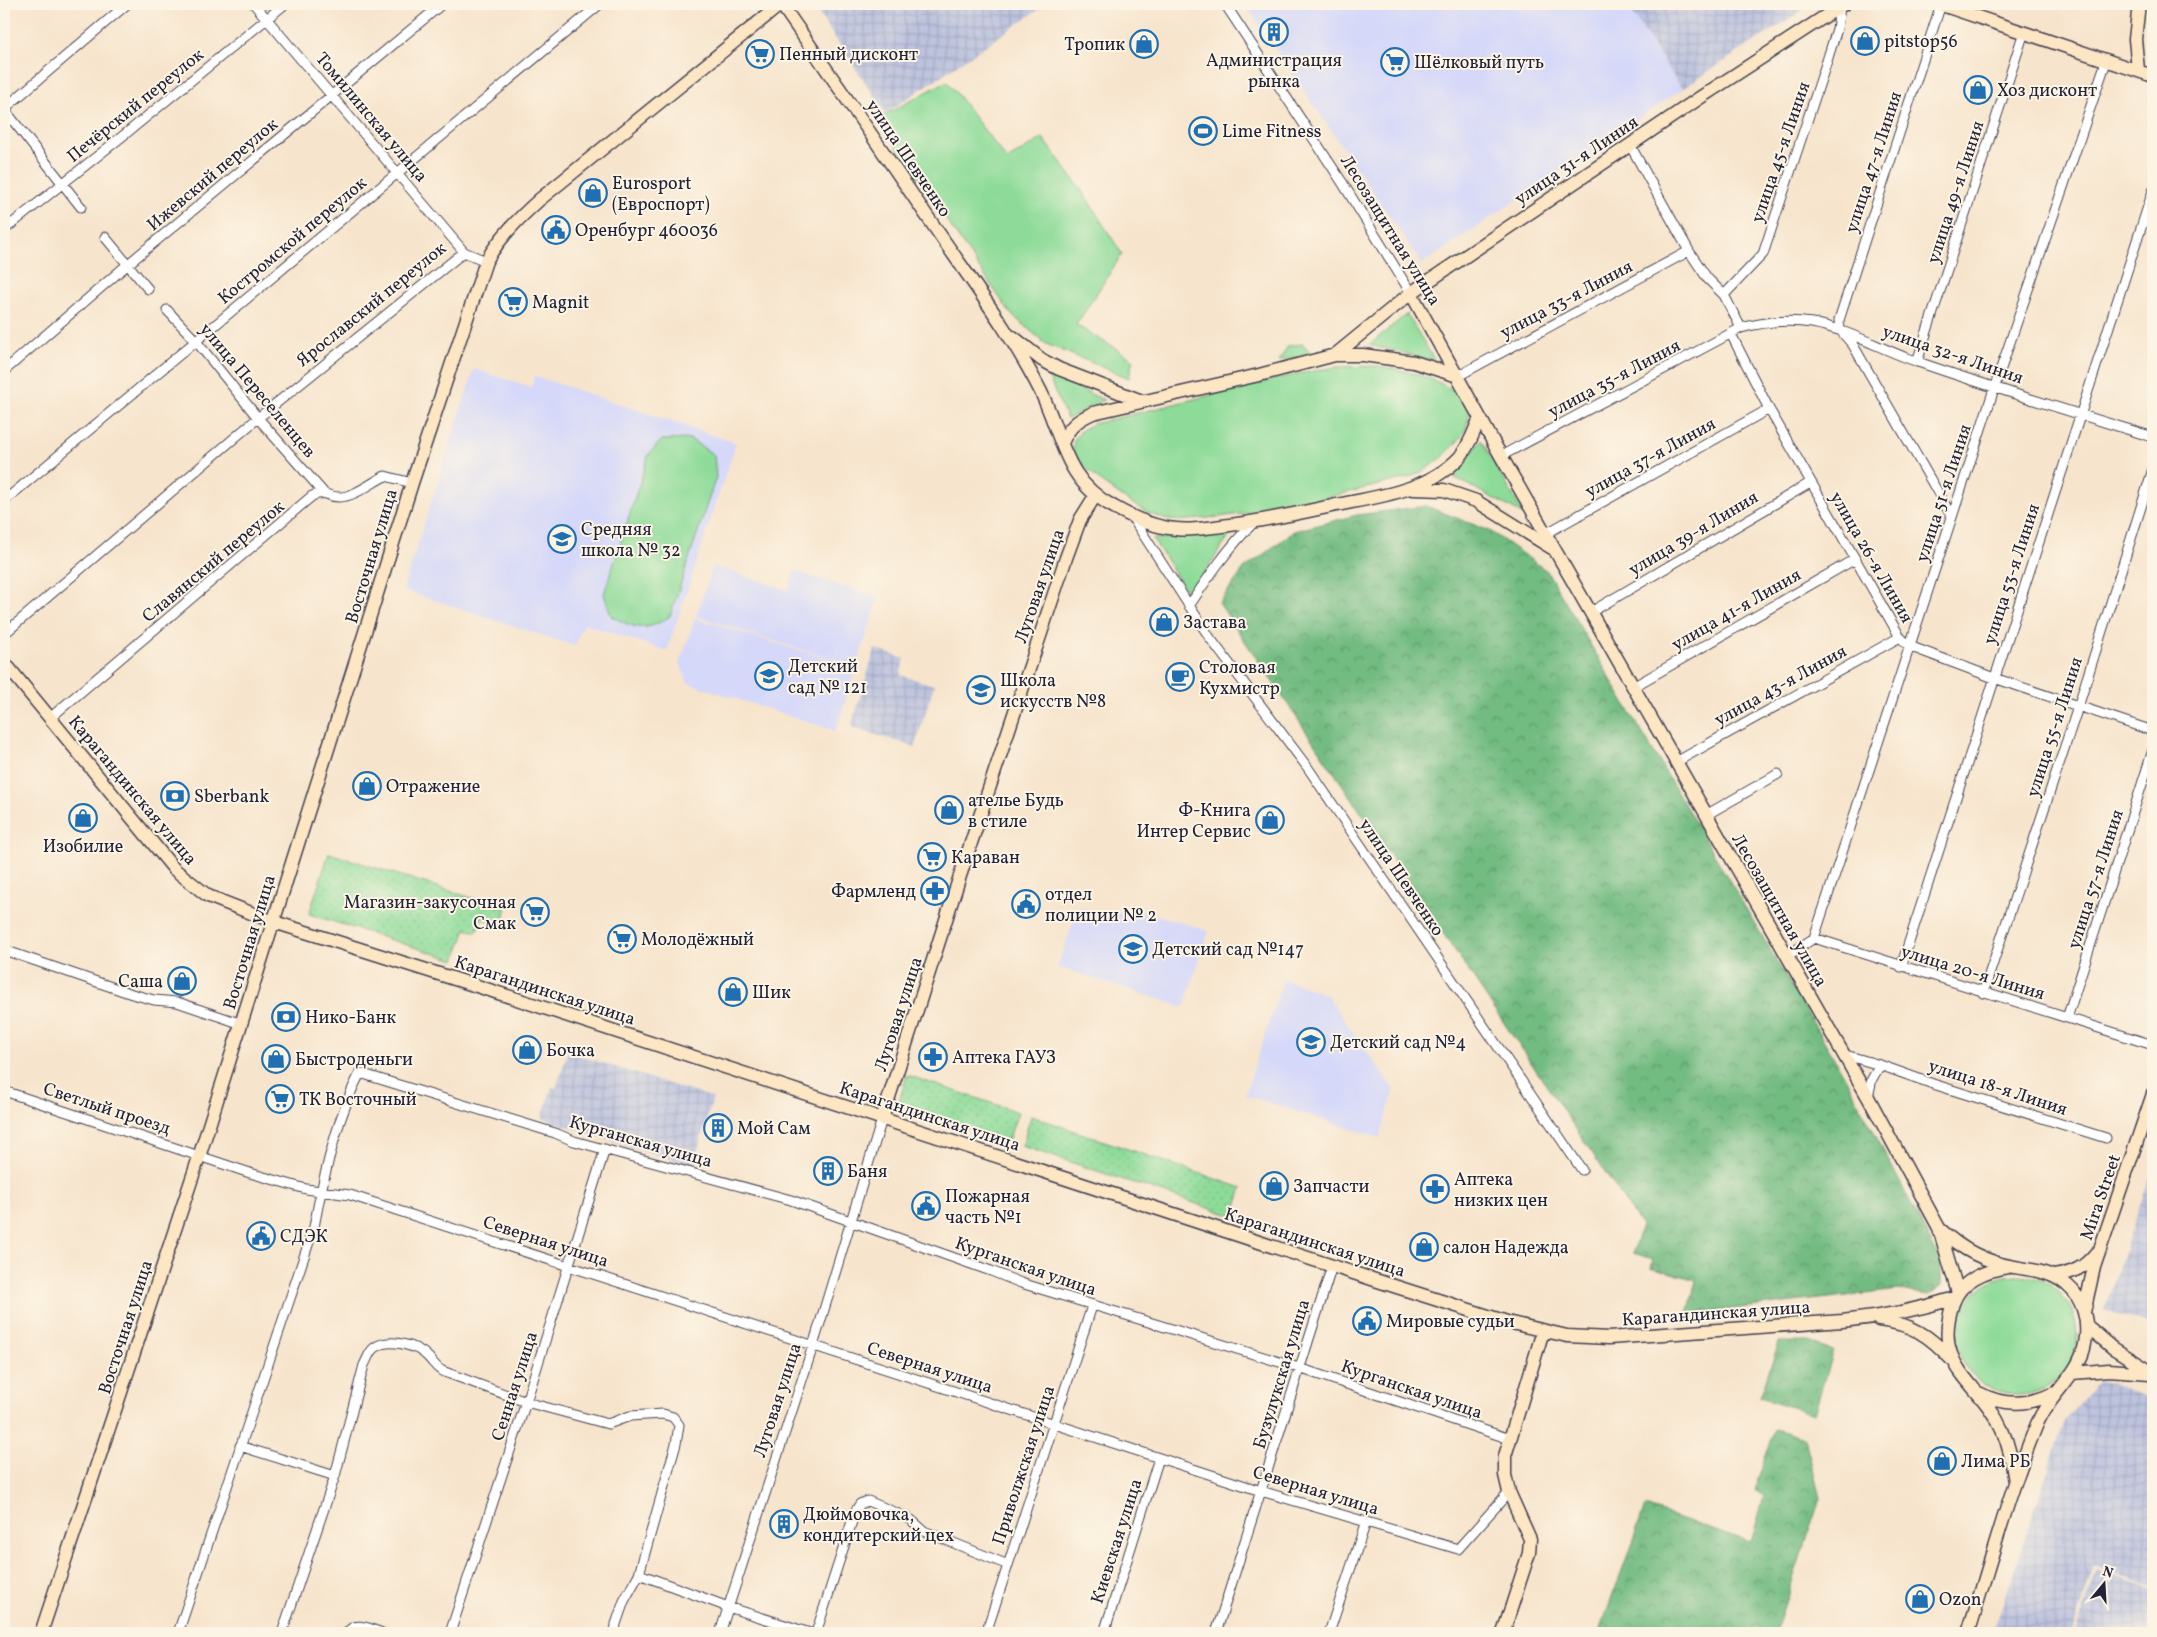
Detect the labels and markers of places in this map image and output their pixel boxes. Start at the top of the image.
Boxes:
building icon: Администрация рынка [1259,17,1289,47]
shop icon: pitstop56 [1850,26,1880,56]
shop icon: Тропик [1129,29,1159,59]
place label: pitstop56 [1884,30,1958,55]
place label: Тропик [1064,33,1125,58]
supermarket icon: Пенный дисконт [745,39,775,69]
place label: Пенный дисконт [779,43,918,68]
supermarket icon: Шёлковый путь [1380,47,1410,77]
place label: Администрация рынка [1206,49,1342,95]
place label: Шёлковый путь [1414,51,1544,76]
shop icon: Хоз дисконт [1963,75,1993,105]
place label: Хоз дисконт [1997,79,2097,104]
sports icon: Lime Fitness [1188,116,1218,146]
place label: Lime Fitness [1222,120,1322,145]
place label: Eurosport (Евроспорт) [612,172,710,218]
shop icon: Eurosport (Евроспорт) [578,178,608,208]
public building icon: Оренбург 460036 [541,215,571,245]
place label: Оренбург 460036 [575,219,718,244]
supermarket icon: Magnit [498,287,528,317]
place label: Magnit [532,291,589,316]
place label: Средняя школа № 32 [581,518,681,564]
school or university icon: Средняя школа № 32 [547,524,577,554]
shop icon: Застава [1149,607,1179,637]
place label: Застава [1183,611,1246,636]
place label: Детский сад № 121 [788,655,867,701]
place label: Столовая Кухмистр [1199,656,1280,702]
school or university icon: Детский сад № 121 [754,661,784,691]
cafe icon: Столовая Кухмистр [1165,662,1195,692]
place label: Школа искусств №8 [1000,669,1106,715]
school or university icon: Школа искусств №8 [966,675,996,705]
shop icon: Отражение [352,771,382,801]
place label: Отражение [386,775,480,800]
bank icon: Sberbank [160,781,190,811]
place label: Sberbank [194,785,269,810]
place label: ателье Будь в стиле [968,789,1064,835]
shop icon: ателье Будь в стиле [934,795,964,825]
place label: Ф-Книга Интер Сервис [1136,799,1251,845]
shop icon: Изобилие [68,803,98,833]
shop icon: Ф-Книга Интер Сервис [1255,805,1285,835]
place label: Изобилие [43,835,123,860]
supermarket icon: Караван [917,842,947,872]
place label: Караван [951,846,1020,871]
pharmacy icon: Фармленд [920,876,950,906]
place label: Фармленд [831,880,916,905]
place label: отдел полиции № 2 [1045,883,1157,929]
public building icon: отдел полиции № 2 [1011,889,1041,919]
place label: Магазин-закусочная Смак [344,891,516,937]
supermarket icon: Магазин-закусочная Смак [520,897,550,927]
supermarket icon: Молодёжный [607,924,637,954]
place label: Молодёжный [641,928,754,953]
school or university icon: Детский сад №147 [1118,934,1148,964]
place label: Детский сад №147 [1152,938,1304,963]
shop icon: Саша [167,966,197,996]
place label: Саша [118,970,163,995]
shop icon: Шик [718,977,748,1007]
place label: Шик [752,981,791,1006]
bank icon: Нико-Банк [271,1002,301,1032]
place label: Нико-Банк [305,1006,396,1031]
school or university icon: Детский сад №4 [1296,1027,1326,1057]
place label: Детский сад №4 [1330,1031,1466,1056]
shop icon: Бочка [512,1035,542,1065]
place label: Бочка [546,1039,595,1064]
pharmacy icon: Аптека ГАУЗ [918,1042,948,1072]
shop icon: Быстроденьги [261,1044,291,1074]
place label: Аптека ГАУЗ [952,1046,1056,1071]
place label: Быстроденьги [295,1048,413,1073]
supermarket icon: ТК Восточный [265,1084,295,1114]
place label: ТК Восточный [299,1088,417,1113]
building icon: Мой Cам [703,1113,733,1143]
place label: Мой Cам [737,1117,811,1142]
building icon: Баня [813,1156,843,1186]
place label: Баня [847,1160,887,1185]
place label: Аптека низких цен [1454,1168,1548,1214]
shop icon: Запчасти [1259,1171,1289,1201]
pharmacy icon: Аптека низких цен [1420,1174,1450,1204]
place label: Запчасти [1293,1175,1369,1200]
place label: Пожарная часть №1 [945,1185,1030,1231]
public building icon: Пожарная часть №1 [911,1191,941,1221]
public building icon: СДЭК [246,1221,276,1251]
place label: СДЭК [280,1225,328,1250]
shop icon: салон Надежда [1409,1232,1439,1262]
place label: салон Надежда [1443,1236,1569,1261]
public building icon: Мировые судьи [1352,1306,1382,1336]
place label: Мировые судьи [1386,1310,1515,1335]
shop icon: Лима РБ [1927,1446,1957,1476]
place label: Лима РБ [1961,1450,2031,1475]
place label: Дюймовочка, кондитерский цех [803,1503,954,1549]
building icon: Дюймовочка, кондитерский цех [769,1509,799,1539]
shop icon: Ozon [1905,1584,1935,1614]
place label: Ozon [1939,1588,1982,1613]

